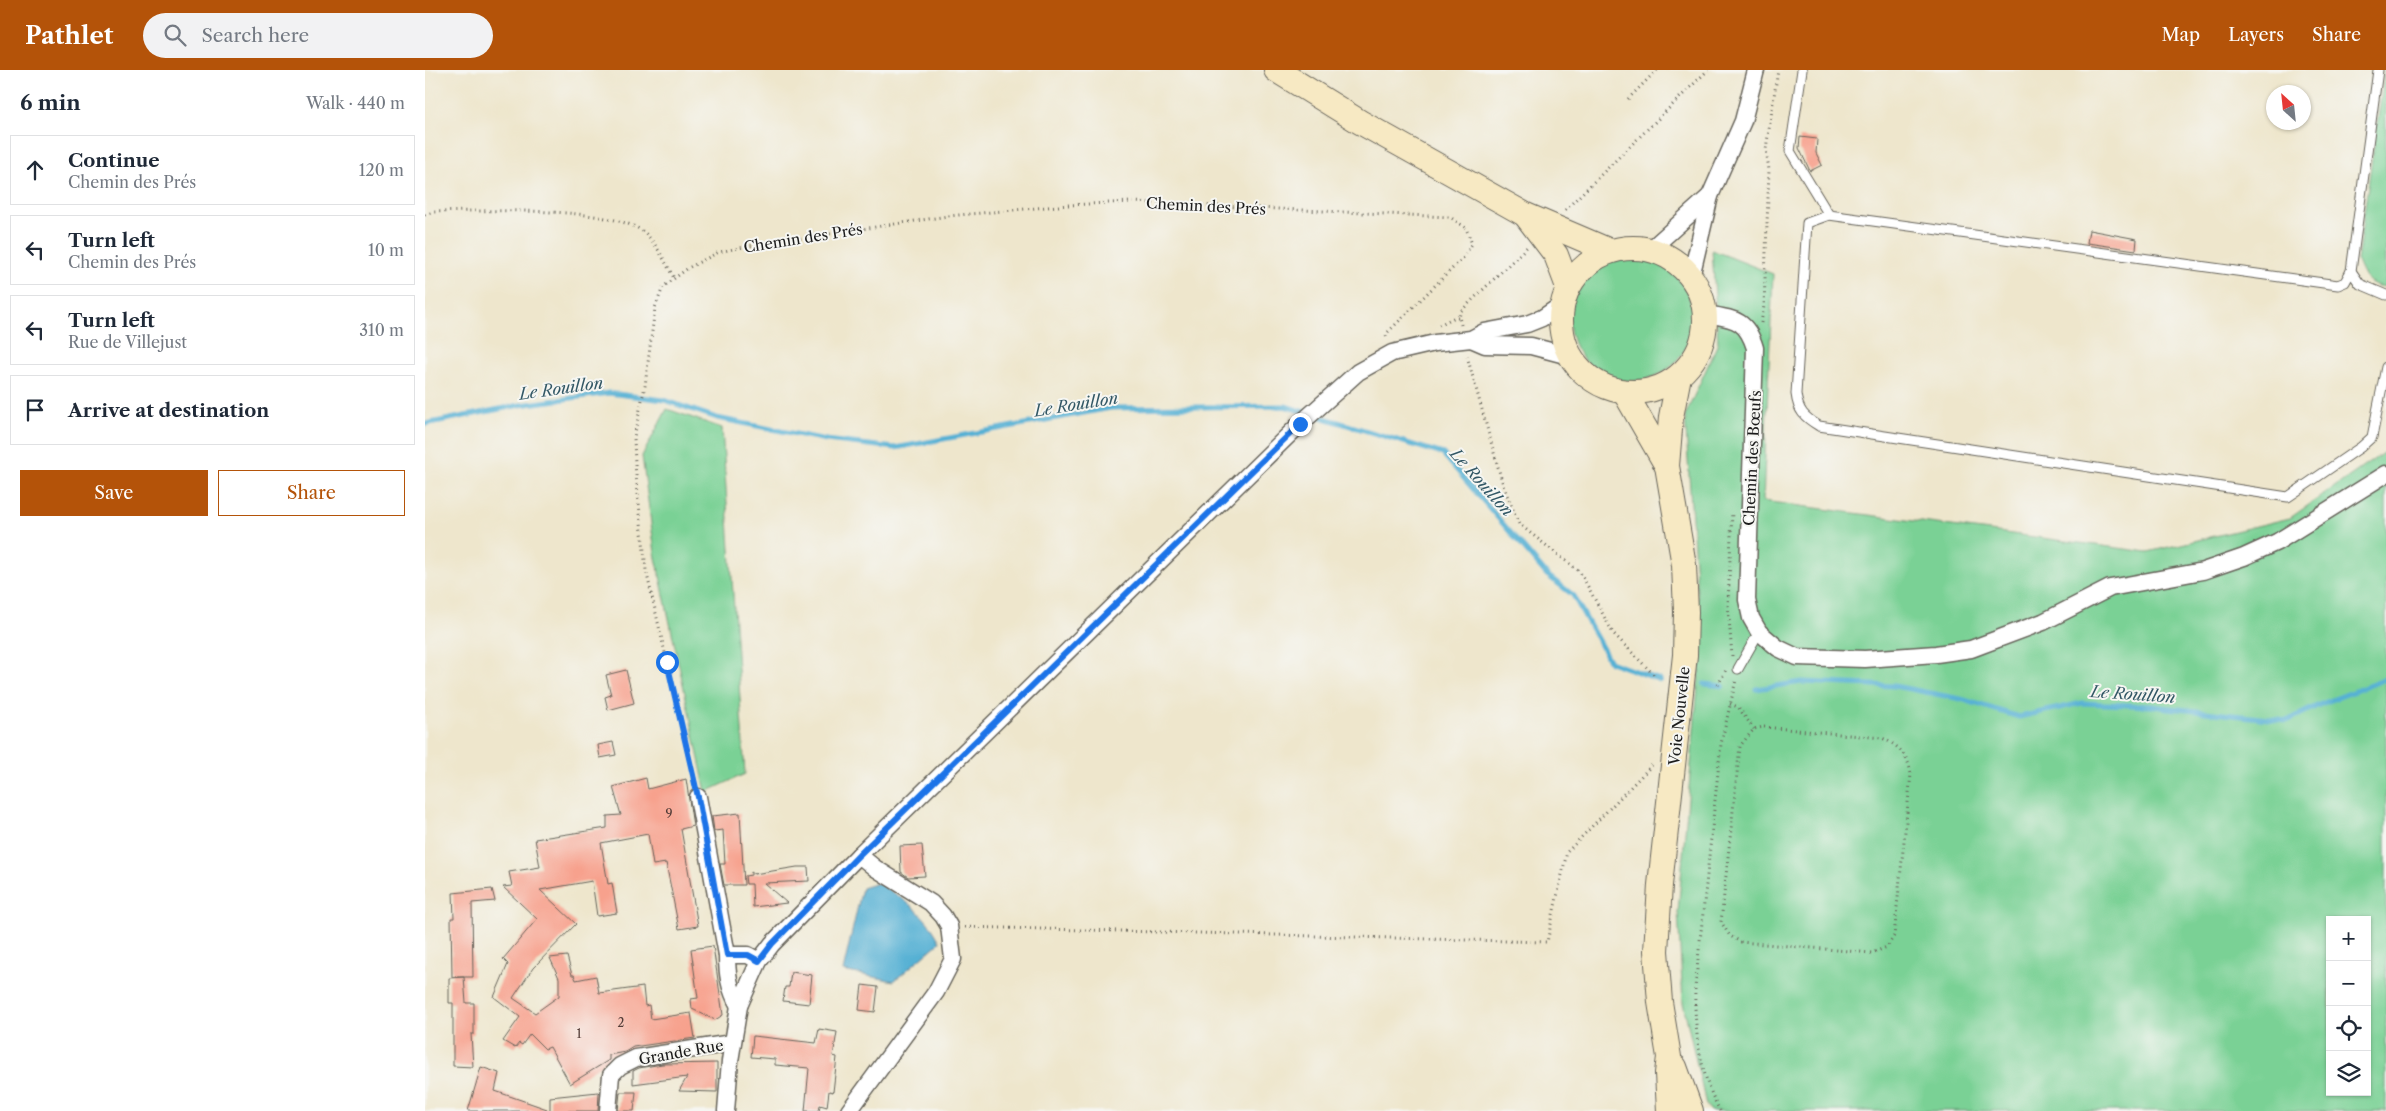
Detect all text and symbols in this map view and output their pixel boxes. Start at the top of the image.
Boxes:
search box [143,13,493,58]
text: Pathlet [25,21,113,50]
icon: search [161,21,189,49]
text: Search here [201,24,309,47]
text: Map [2162,24,2200,46]
text: Layers [2228,24,2284,46]
text: Share [2312,24,2361,46]
north arrow [2266,85,2311,130]
text: 6 min [20,90,81,115]
text: Walk · 440 m [306,93,405,113]
text: Continue [68,149,160,172]
icon: ahead [21,156,49,184]
text: 120 m [359,160,404,180]
text: Chemin des Prés [68,172,196,192]
street label: Chemin des Prés [1145,193,1267,219]
street label: Chemin des Prés [742,219,864,257]
text: Turn left [68,229,155,252]
icon: left [21,236,49,264]
text: 10 m [368,240,404,260]
text: Chemin des Prés [68,252,196,272]
text: Turn left [68,309,155,332]
icon: left [21,316,49,344]
text: 310 m [359,320,404,340]
text: Rue de Villejust [68,332,187,352]
water label: Le Rouillon [516,372,604,404]
water label: Le Rouillon [1031,388,1119,421]
street label: Chemin des Bœufs [1739,390,1765,526]
icon: arrive [21,396,49,424]
text: Arrive at destination [68,399,269,422]
route end [1289,413,1312,436]
water label: Le Rouillon [1445,442,1518,520]
button: Save [20,470,208,516]
button: Share [218,470,405,516]
route start [656,651,679,674]
street label: Voie Nouvelle [1664,666,1694,767]
water label: Le Rouillon [2088,681,2176,707]
house number: 9 [665,806,673,821]
map controls [2326,916,2371,1096]
button: + [2326,916,2371,961]
button: − [2326,961,2371,1006]
button: locate [2326,1006,2371,1051]
house number: 2 [618,1015,625,1030]
house number: 1 [576,1026,582,1041]
street label: Grande Rue [637,1035,725,1069]
button: layers [2326,1051,2371,1096]

